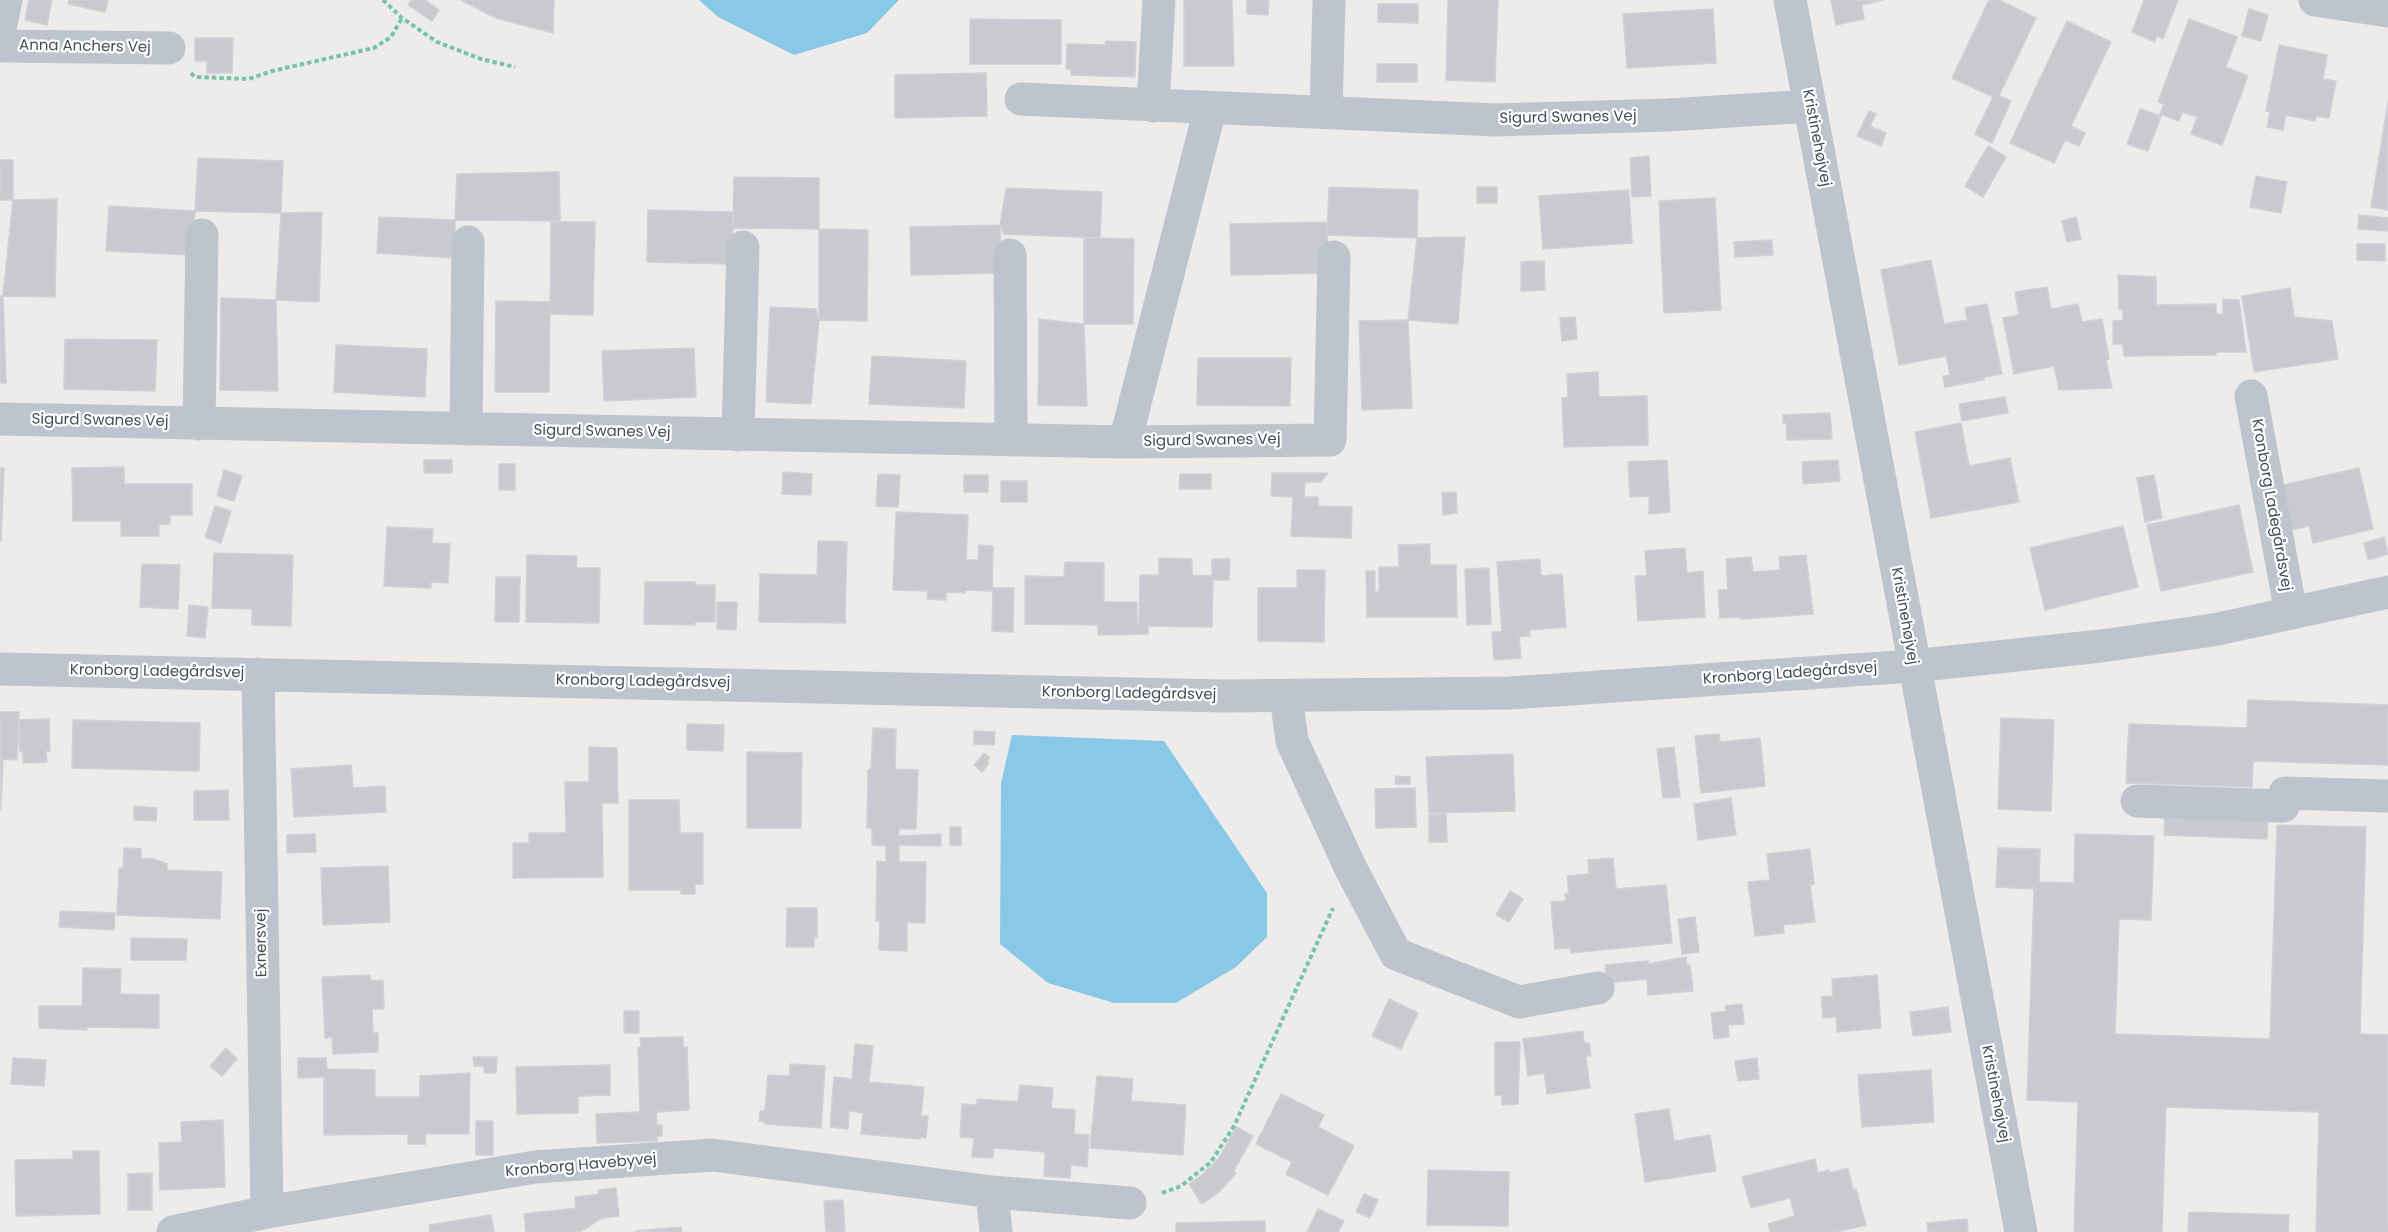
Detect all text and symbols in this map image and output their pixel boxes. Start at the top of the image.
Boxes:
street label: Anna Anchers Vej [19,37,151,57]
street label: Kristinehøjvej [1798,88,1834,188]
street label: Sigurd Swanes Vej [1499,108,1637,128]
street label: Sigurd Swanes Vej [31,411,169,431]
street label: Kronborg Ladegårdsvej [2247,417,2295,593]
street label: Sigurd Swanes Vej [533,422,671,442]
street label: Sigurd Swanes Vej [1143,431,1281,451]
street label: Kristinehøjvej [1887,566,1921,666]
street label: Kronborg Ladegårdsvej [1702,659,1878,689]
street label: Kronborg Ladegårdsvej [70,661,244,683]
street label: Kronborg Ladegårdsvej [556,671,730,693]
street label: Kronborg Ladegårdsvej [1042,683,1216,705]
street label: Exnersvej [252,909,272,977]
street label: Kristinehøjvej [1977,1044,2013,1144]
street label: Kronborg Havebyvej [505,1150,657,1182]

